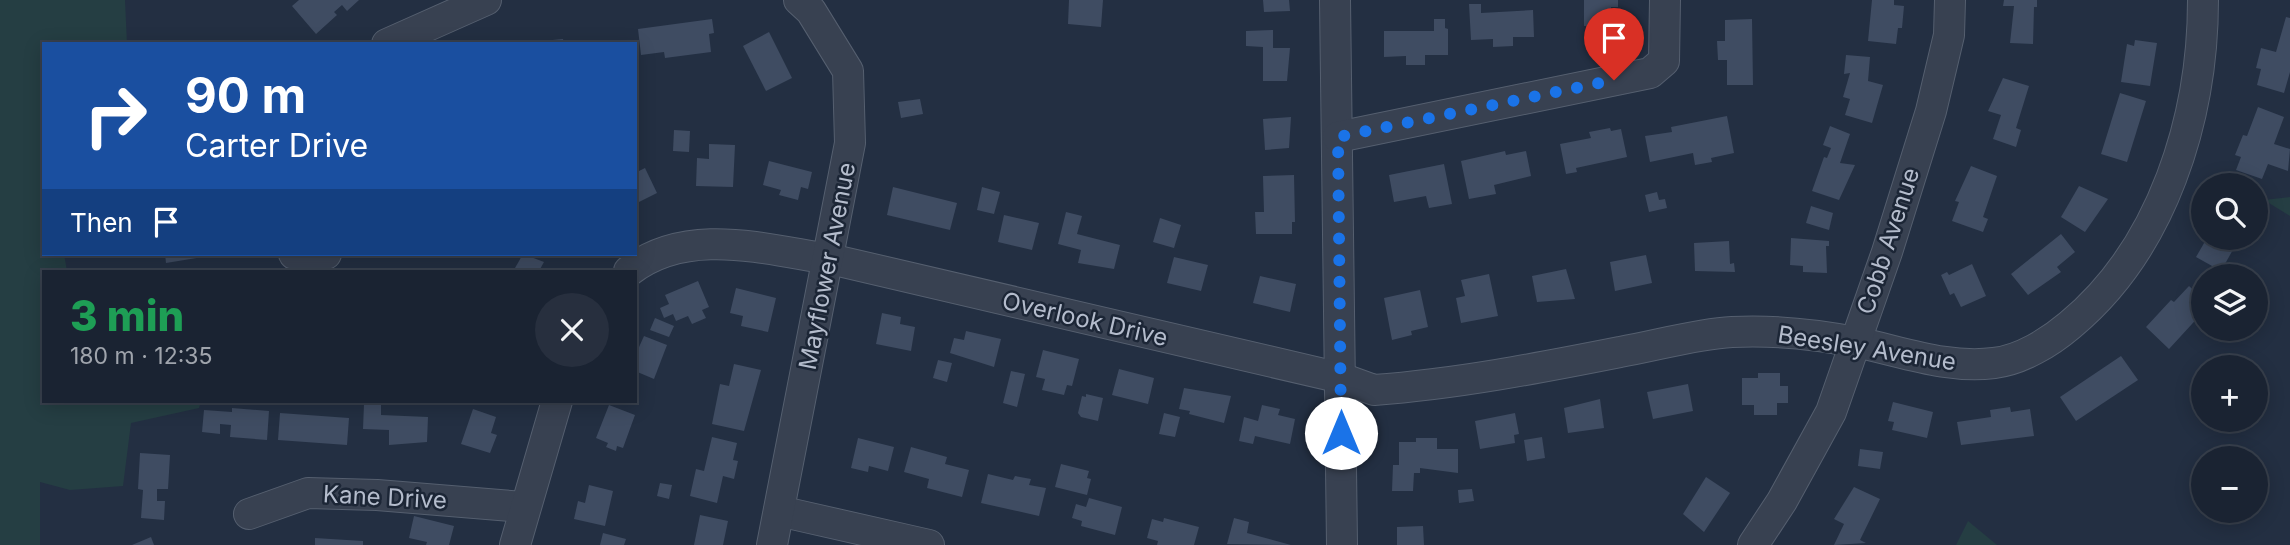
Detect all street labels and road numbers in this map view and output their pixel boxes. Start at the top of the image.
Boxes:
street label: Mayflower Avenue [793,160,861,372]
street label: Cobb Avenue [1851,164,1925,318]
street label: Overlook Drive [999,286,1171,352]
street label: Beesley Avenue [1776,320,1958,376]
street label: Kane Drive [322,479,448,515]

